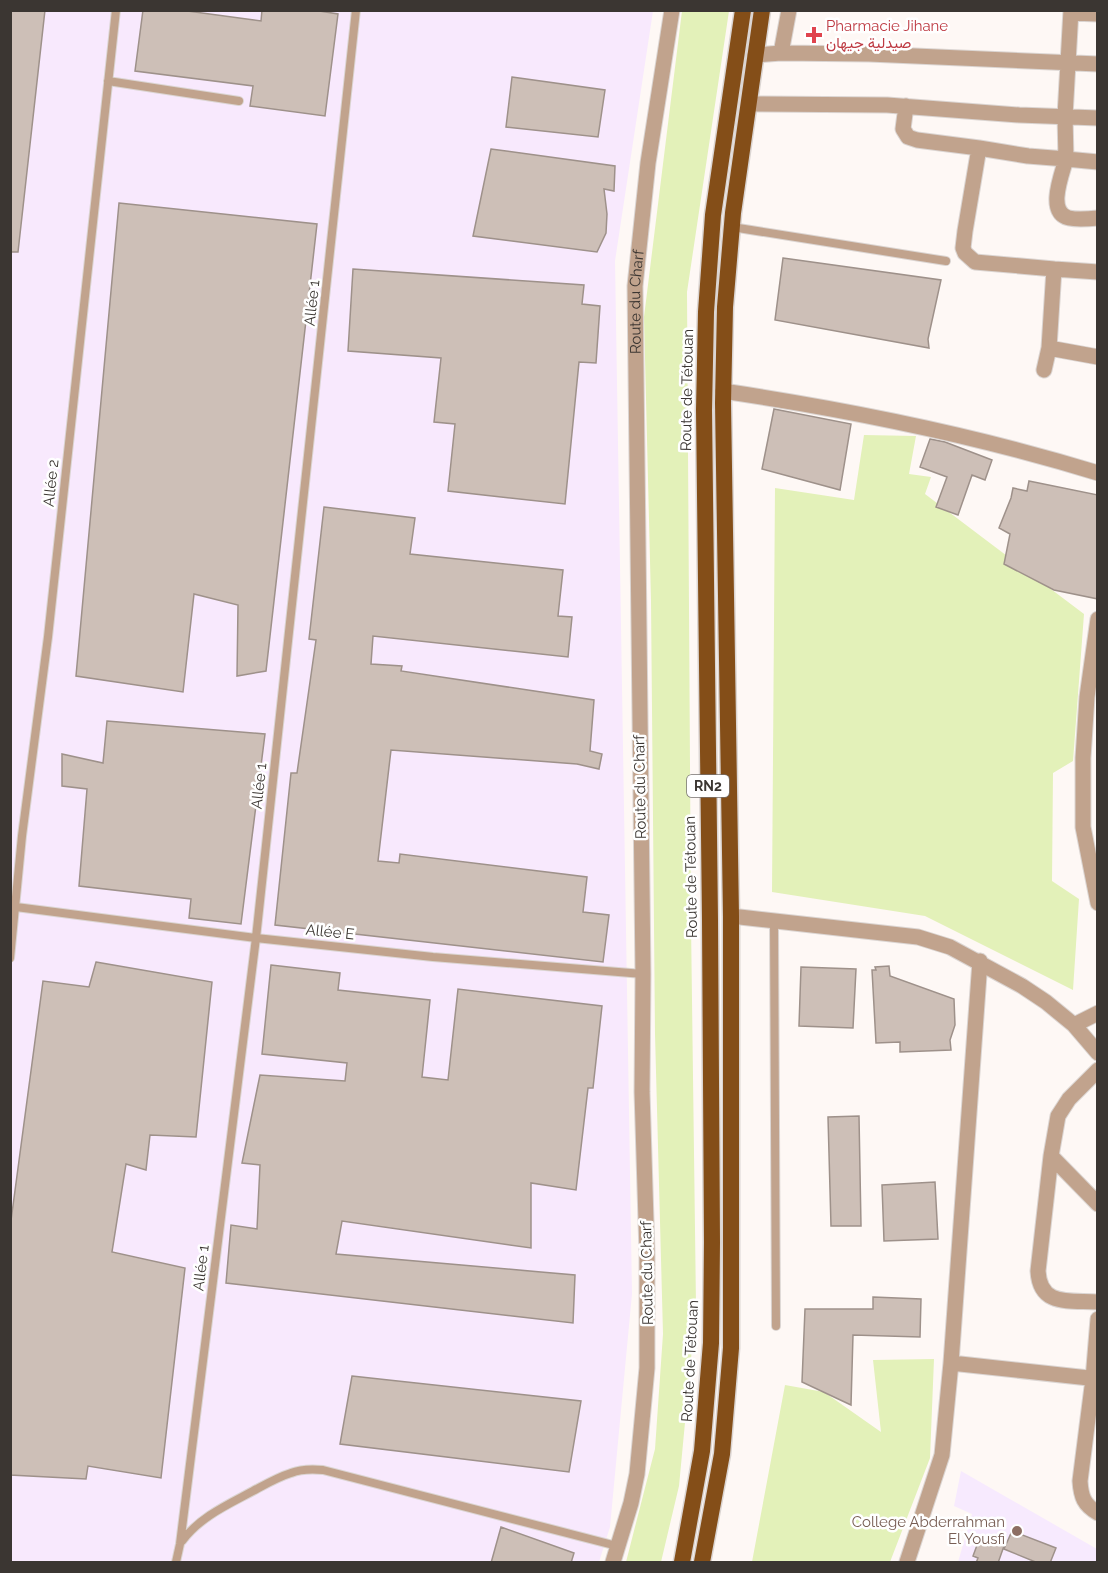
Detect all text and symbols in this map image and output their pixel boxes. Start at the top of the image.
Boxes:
place label: Pharmacie Jihane صيدلية جيهان [826,17,948,52]
marker: Pharmacie Jihane صيدلية جيهان [807,28,821,42]
street label: Route du Charf [626,248,648,354]
street label: Allée 1 [301,279,323,327]
street label: Route de Tétouan [677,329,697,451]
street label: Allée 2 [40,458,62,508]
street label: Route du Charf [630,734,650,839]
street label: Allée 1 [248,762,270,810]
road number: RN2 [687,775,729,797]
street label: Route de Tétouan [681,816,701,938]
street label: Allée E [305,920,355,944]
street label: Route du Charf [637,1220,657,1325]
street label: Allée 1 [189,1243,213,1292]
street label: Route de Tétouan [678,1299,702,1423]
place label: College Abderrahman El Yousfi [852,1513,1005,1548]
marker: College Abderrahman El Yousfi [1010,1524,1024,1538]

